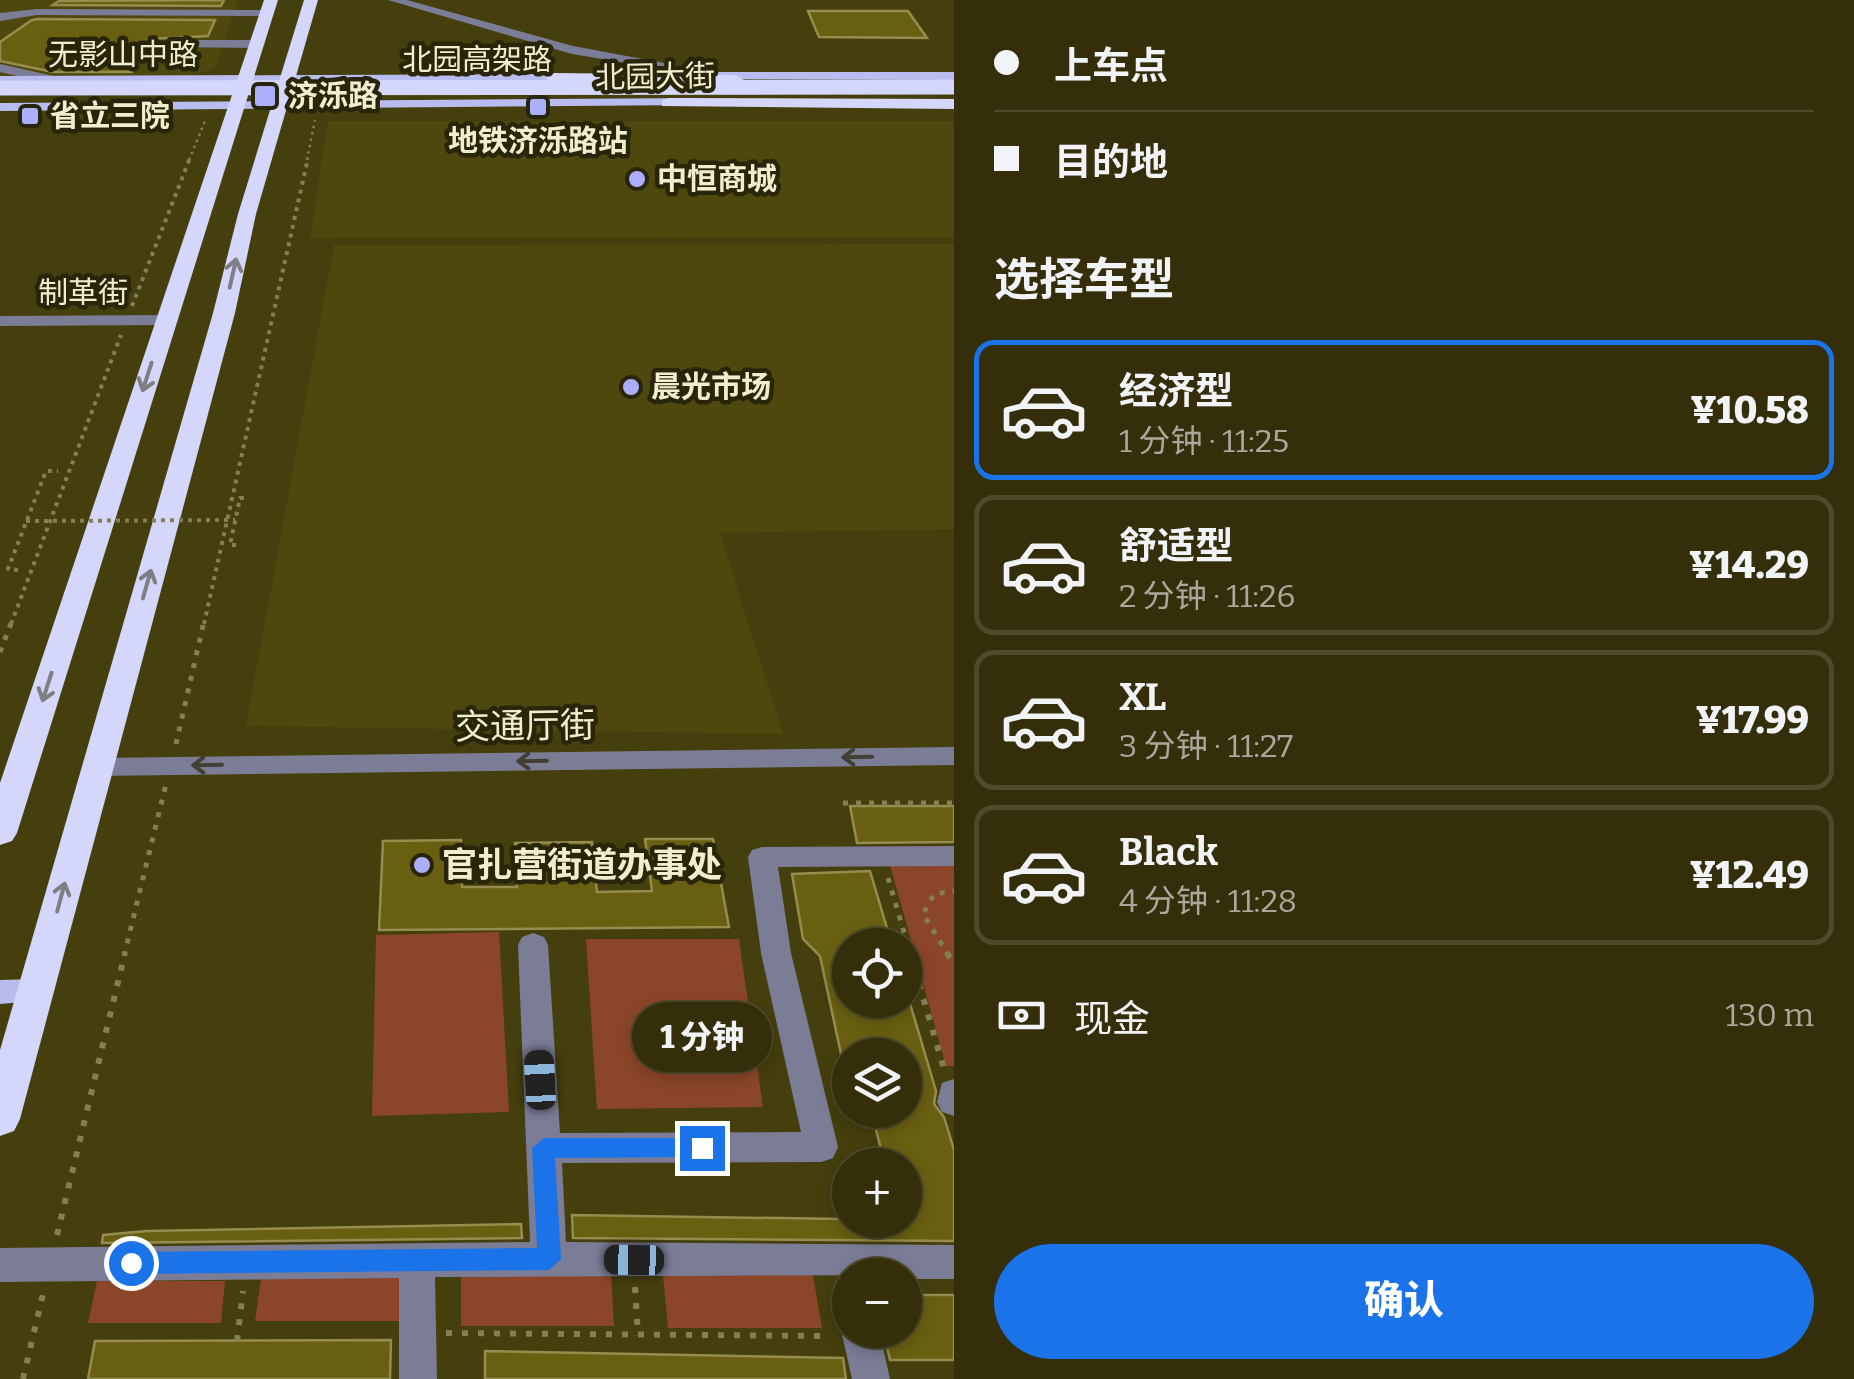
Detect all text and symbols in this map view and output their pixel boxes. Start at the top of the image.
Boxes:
street label: 无影山中路 [48,37,198,73]
street label: 北园高架路 [402,42,552,78]
text: 上车点 [1054,43,1168,89]
street label: 北园大街 [595,58,715,96]
place label: 济泺路 [288,78,378,114]
marker: 济泺路 [252,83,278,109]
marker: 地铁济泺路站 [527,96,549,118]
place label: 省立三院 [50,98,170,134]
marker: 省立三院 [19,105,41,127]
place label: 地铁济泺路站 [448,123,628,159]
text: 目的地 [1054,139,1168,185]
place label: 中恒商城 [657,161,777,197]
marker: 中恒商城 [626,168,648,190]
text: 选择车型 [994,253,1174,307]
one-way arrow [225,258,243,290]
street label: 制革街 [38,275,128,311]
one-way arrow [137,361,155,393]
icon: car [999,365,1089,455]
text: 经济型 [1119,368,1233,414]
place label: 晨光市场 [651,369,771,405]
marker: 晨光市场 [620,376,642,398]
text: ¥10.58 [1691,387,1809,433]
text: 1 分钟 · 11:25 [1119,422,1289,460]
icon: car [999,520,1089,610]
text: 舒适型 [1119,523,1233,569]
text: ¥14.29 [1689,542,1809,588]
one-way arrow [139,569,157,600]
text: 2 分钟 · 11:26 [1119,577,1295,615]
one-way arrow [37,670,55,702]
text: XL [1119,674,1166,720]
icon: car [999,675,1089,765]
text: ¥17.99 [1696,697,1809,743]
street label: 交通厅街 [455,704,595,748]
text: 3 分钟 · 11:27 [1119,727,1293,765]
one-way arrow [841,748,874,766]
one-way arrow [516,752,548,770]
one-way arrow [191,756,224,774]
text: Black [1119,829,1218,875]
icon: car [999,830,1089,920]
place label: 官扎营街道办事处 [442,844,722,886]
text: ¥12.49 [1690,852,1809,898]
marker: 官扎营街道办事处 [411,854,433,876]
one-way arrow [52,882,71,913]
text: 4 分钟 · 11:28 [1119,882,1297,920]
map controls [832,928,922,1348]
button: locate [832,928,922,1018]
icon: cash [994,988,1049,1043]
text: 现金 [1074,996,1150,1042]
text: 130 m [1725,996,1814,1034]
callout: 1 分钟 [632,1003,772,1073]
text: 1 分钟 [660,1018,744,1056]
button: layers [832,1038,922,1128]
car [523,1049,557,1111]
route end [680,1126,725,1171]
button: + [832,1148,922,1238]
route start [109,1241,154,1286]
car [604,1244,664,1276]
button: 确认 [994,1244,1814,1359]
button: − [832,1258,922,1348]

